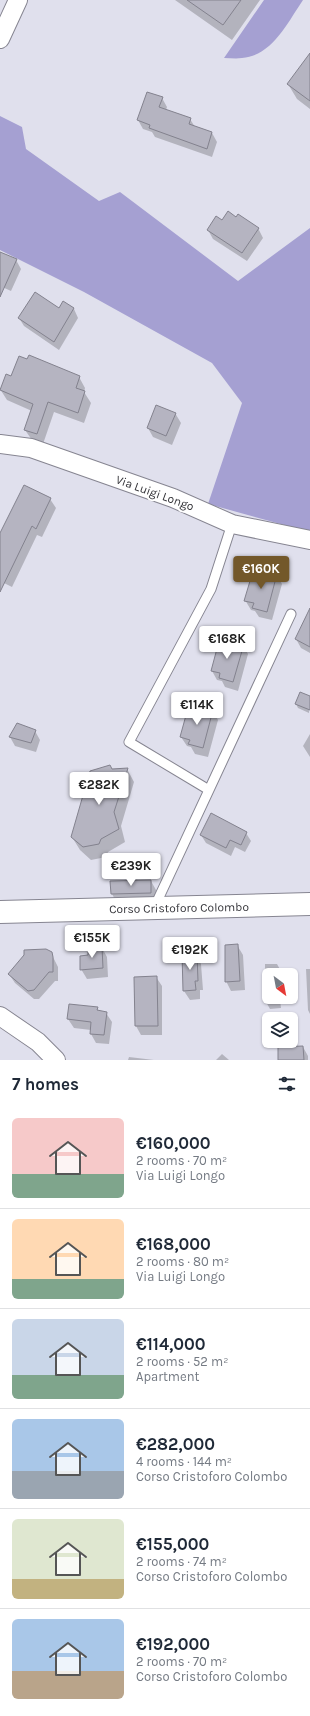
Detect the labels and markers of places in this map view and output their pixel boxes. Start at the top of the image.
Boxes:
pin: €160K [233,556,289,590]
pin: €168K [199,626,255,660]
pin: €114K [169,692,225,726]
pin: €282K [71,772,127,806]
pin: €239K [103,853,159,887]
pin: €155K [64,925,120,959]
pin: €192K [162,937,218,971]

